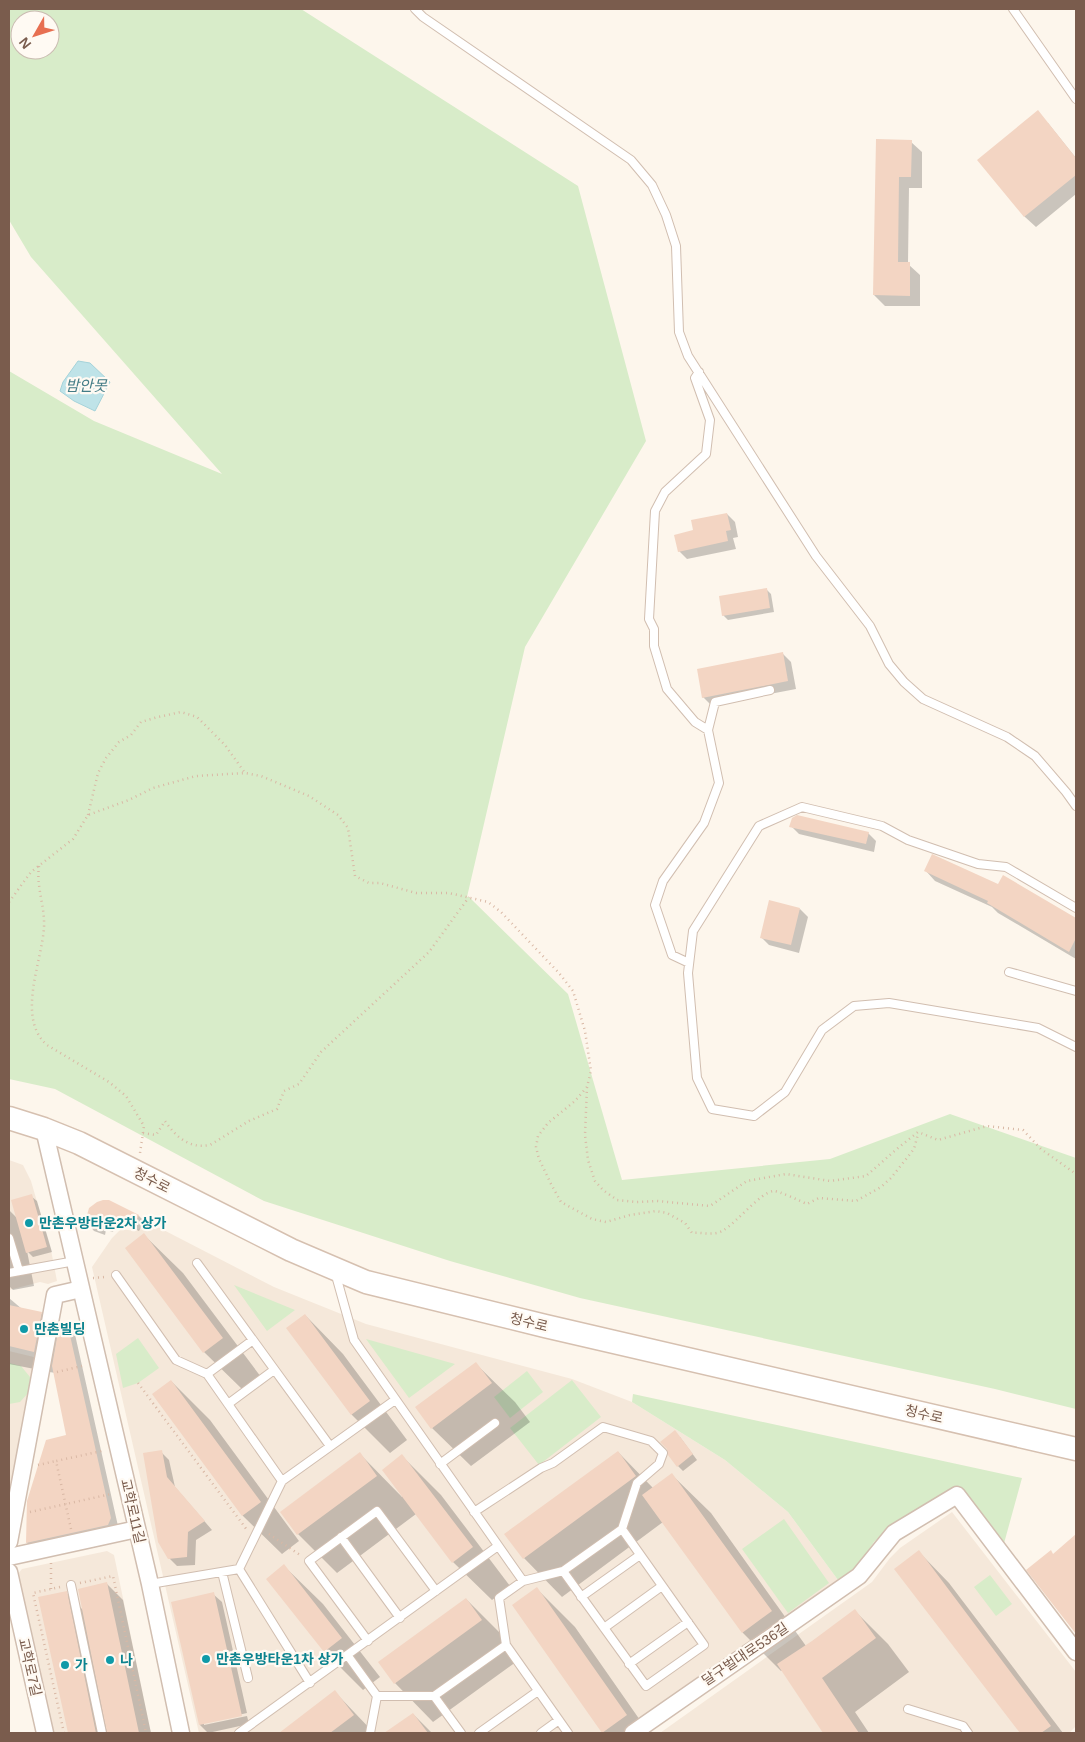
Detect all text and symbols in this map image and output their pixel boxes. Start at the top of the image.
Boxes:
north arrow [10,10,60,60]
text: N [15,34,34,52]
water label: 밤안못 [65,377,108,394]
street label: 청수로 [131,1164,173,1196]
place label: 만촌우방타운2차 상가 [39,1215,167,1231]
marker: 만촌우방타운2차 상가 [23,1217,35,1229]
street label: 청수로 [508,1310,550,1334]
place label: 만촌빌딩 [34,1321,86,1337]
marker: 만촌빌딩 [18,1323,30,1335]
street label: 청수로 [903,1402,945,1426]
street label: 교학로11길 [118,1477,148,1545]
street label: 달구벌대로536길 [699,1619,791,1689]
street label: 교학로7길 [16,1636,44,1698]
place label: 만촌우방타운1차 상가 [216,1651,344,1667]
place label: 나 [120,1652,133,1668]
marker: 만촌우방타운1차 상가 [200,1653,212,1665]
marker: 나 [104,1654,116,1666]
place label: 가 [75,1657,88,1673]
marker: 가 [59,1659,71,1671]

